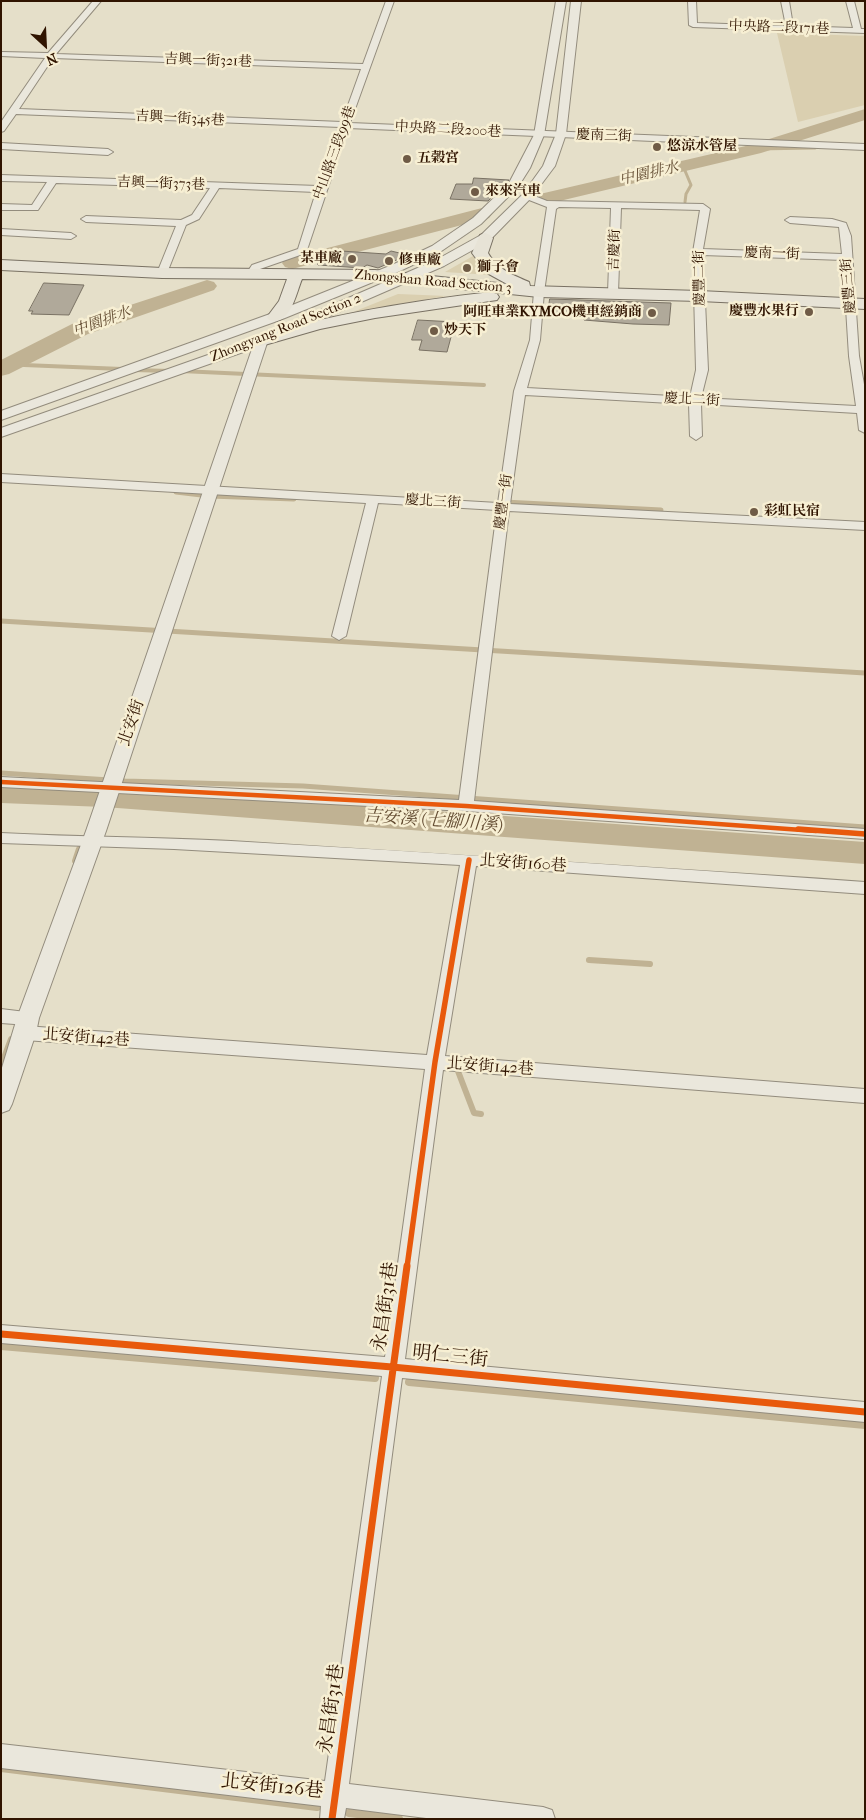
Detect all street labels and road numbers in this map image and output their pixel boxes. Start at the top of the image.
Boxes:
street label: 中央路二段171巷 [728,18,830,38]
street label: 吉興一街321巷 [164,51,252,71]
street label: 中山路三段99巷 [310,104,360,202]
street label: 吉興一街345巷 [135,108,225,130]
street label: 中央路二段200巷 [394,119,502,141]
street label: 慶南三街 [576,127,632,145]
street label: 吉興一街373巷 [117,174,205,194]
street label: 吉慶街 [606,229,624,271]
street label: 慶南一街 [744,245,800,263]
street label: 慶豐二街 [691,250,709,306]
street label: 慶豐三街 [838,257,860,315]
street label: Zhongshan Road Section 3 [354,267,512,297]
street label: Zhongyang Road Section 2 [208,290,364,366]
street label: 慶北二街 [664,390,720,410]
street label: 慶豐一街 [492,473,516,531]
street label: 慶北三街 [404,492,462,512]
street label: 北安街 [115,697,149,749]
street label: 北安街160巷 [479,851,567,877]
street label: 北安街142巷 [42,1025,130,1051]
street label: 北安街142巷 [446,1054,534,1080]
street label: 永昌街31巷 [368,1261,404,1353]
street label: 明仁三街 [411,1342,489,1372]
street label: 永昌街31巷 [314,1663,350,1755]
street label: 北安街126巷 [220,1770,324,1804]

